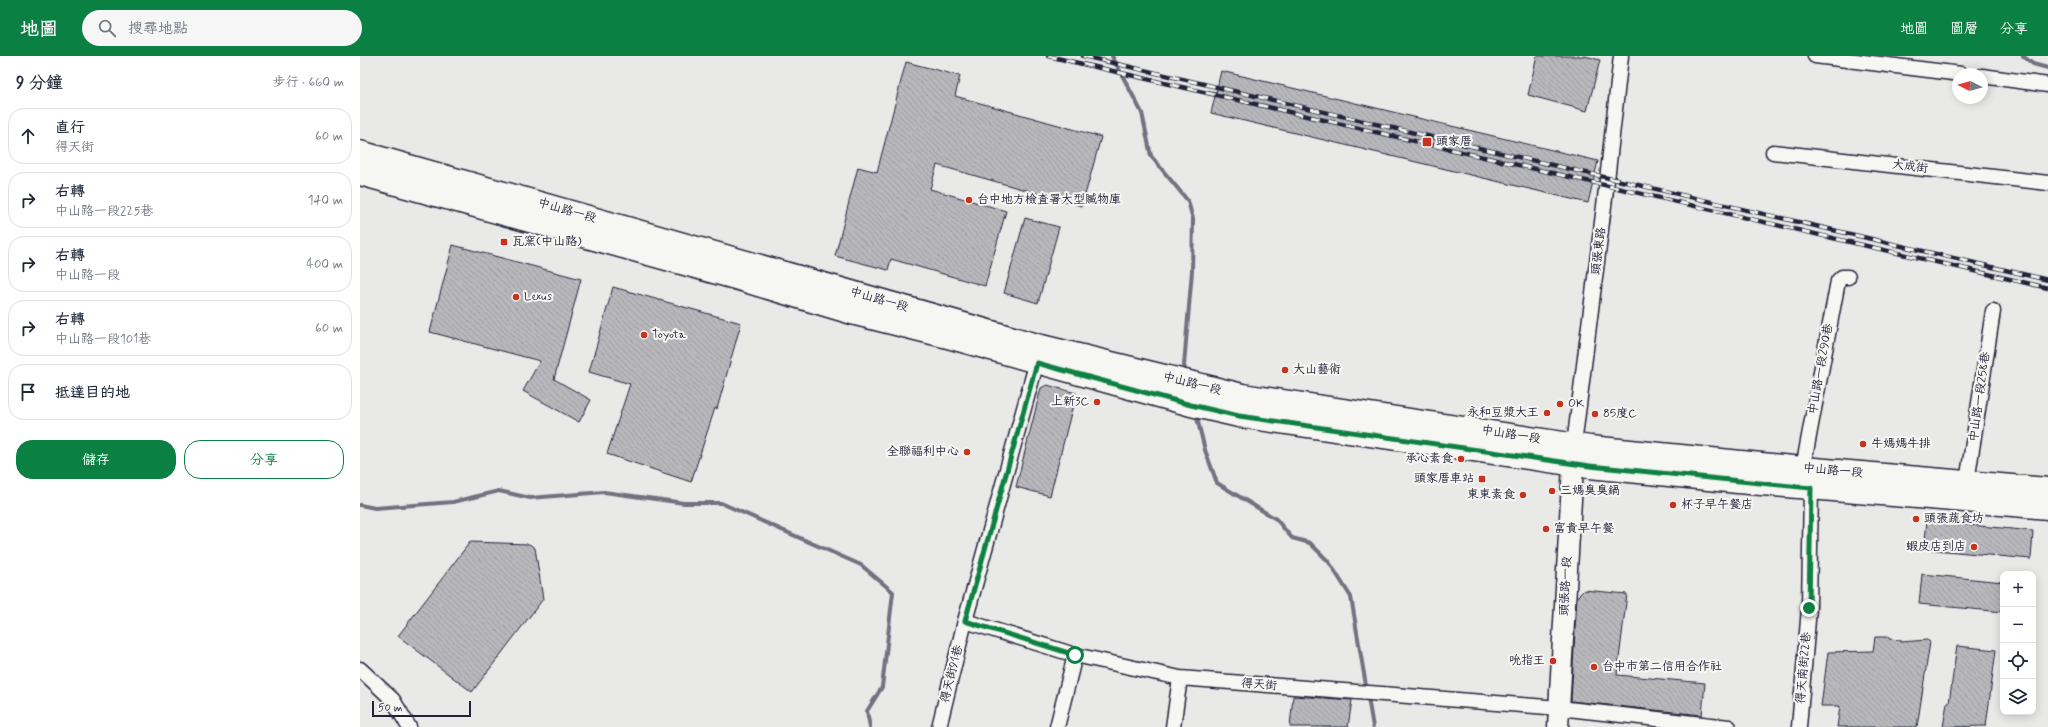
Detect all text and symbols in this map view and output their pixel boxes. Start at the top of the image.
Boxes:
search box [82,10,362,46]
text: 地圖 [20,17,58,42]
icon: search [96,17,118,39]
text: 搜尋地點 [128,19,188,39]
text: 地圖 [1900,20,1928,38]
text: 圖層 [1950,20,1978,38]
text: 分享 [2000,20,2028,38]
north arrow [1952,68,1988,104]
text: 9 分鐘 [16,72,63,94]
text: 步行 · 660 m [272,74,344,91]
text: 直行 [55,118,85,138]
icon: ahead [17,125,39,147]
text: 60 m [315,128,343,145]
place label: 頭家厝 [1436,134,1472,150]
marker: 頭家厝 [1421,136,1433,148]
text: 得天街 [55,139,94,156]
street label: 大成街 [1891,157,1929,177]
text: 右轉 [55,182,85,202]
icon: right [17,189,39,211]
text: 140 m [308,192,343,209]
place label: 台中地方檢查署大型贓物庫 [977,192,1121,208]
street label: 中山路一段 [536,195,598,227]
marker: 台中地方檢查署大型贓物庫 [964,195,974,205]
text: 中山路一段225巷 [55,203,153,220]
street label: 頭張東路 [1588,226,1610,276]
place label: 瓦窯(中山路) [512,234,582,250]
marker: 瓦窯(中山路) [499,237,509,247]
text: 右轉 [55,246,85,266]
icon: right [17,253,39,275]
text: 400 m [306,256,343,273]
text: 中山路一段 [55,267,120,284]
street label: 中山路一段 [848,284,910,316]
place label: Lexus [524,289,553,305]
marker: Lexus [511,292,521,302]
text: 右轉 [55,310,85,330]
icon: right [17,317,39,339]
text: 60 m [315,320,343,337]
street label: 中山路一段290巷 [1805,322,1837,416]
place label: Toyota [652,327,686,343]
marker: Toyota [639,330,649,340]
text: 中山路一段101巷 [55,331,151,348]
street label: 中山路一段258巷 [1966,351,1994,443]
place label: 大山藝術 [1293,362,1341,378]
marker: 大山藝術 [1280,365,1290,375]
street label: 中山路一段 [1161,369,1223,399]
icon: arrive [17,381,39,403]
text: 抵達目的地 [55,383,130,403]
place label: 上新3C [1051,394,1089,410]
place label: OK [1568,396,1585,412]
marker: 上新3C [1092,397,1102,407]
marker: OK [1555,399,1565,409]
place label: 永和豆漿大王 [1467,405,1539,421]
place label: 85度C [1603,406,1637,422]
marker: 永和豆漿大王 [1542,408,1552,418]
marker: 85度C [1590,409,1600,419]
street label: 中山路一段 [1480,422,1542,448]
place label: 牛媽媽牛排 [1871,436,1931,452]
marker: 牛媽媽牛排 [1858,439,1868,449]
button: 儲存 [16,440,176,479]
button: 分享 [184,440,344,479]
place label: 全聯福利中心 [887,444,959,460]
marker: 全聯福利中心 [962,447,972,457]
place label: 承心素食 [1405,451,1453,467]
marker: 承心素食 [1456,454,1466,464]
street label: 中山路一段 [1802,460,1864,482]
place label: 頭家厝車站 [1414,471,1474,487]
marker: 頭家厝車站 [1477,474,1487,484]
place label: 三媽臭臭鍋 [1560,483,1620,499]
marker: 三媽臭臭鍋 [1547,486,1557,496]
place label: 東東素食 [1467,487,1515,503]
marker: 東東素食 [1518,490,1528,500]
place label: 杯子早午餐店 [1681,497,1753,513]
marker: 杯子早午餐店 [1668,500,1678,510]
place label: 頭張蔬食坊 [1924,511,1984,527]
marker: 頭張蔬食坊 [1911,514,1921,524]
place label: 富貴早午餐 [1554,521,1614,537]
marker: 富貴早午餐 [1541,524,1551,534]
place label: 蝦皮店到店 [1906,539,1966,555]
marker: 蝦皮店到店 [1969,542,1979,552]
street label: 頭張路一段 [1556,556,1576,616]
map controls [2000,571,2036,715]
button: + [2000,571,2036,607]
route end [1800,599,1818,617]
button: − [2000,607,2036,643]
street label: 得天南街22巷 [1793,631,1815,705]
street label: 得天街91巷 [937,643,967,705]
button: locate [2000,643,2036,679]
route start [1066,646,1084,664]
place label: 吮指王 [1509,653,1545,669]
marker: 吮指王 [1548,656,1558,666]
place label: 台中市第二信用合作社 [1602,659,1722,675]
marker: 台中市第二信用合作社 [1589,662,1599,672]
street label: 得天街 [1240,675,1278,695]
button: layers [2000,679,2036,715]
scale bar [372,699,471,718]
text: 50 m [378,701,403,715]

